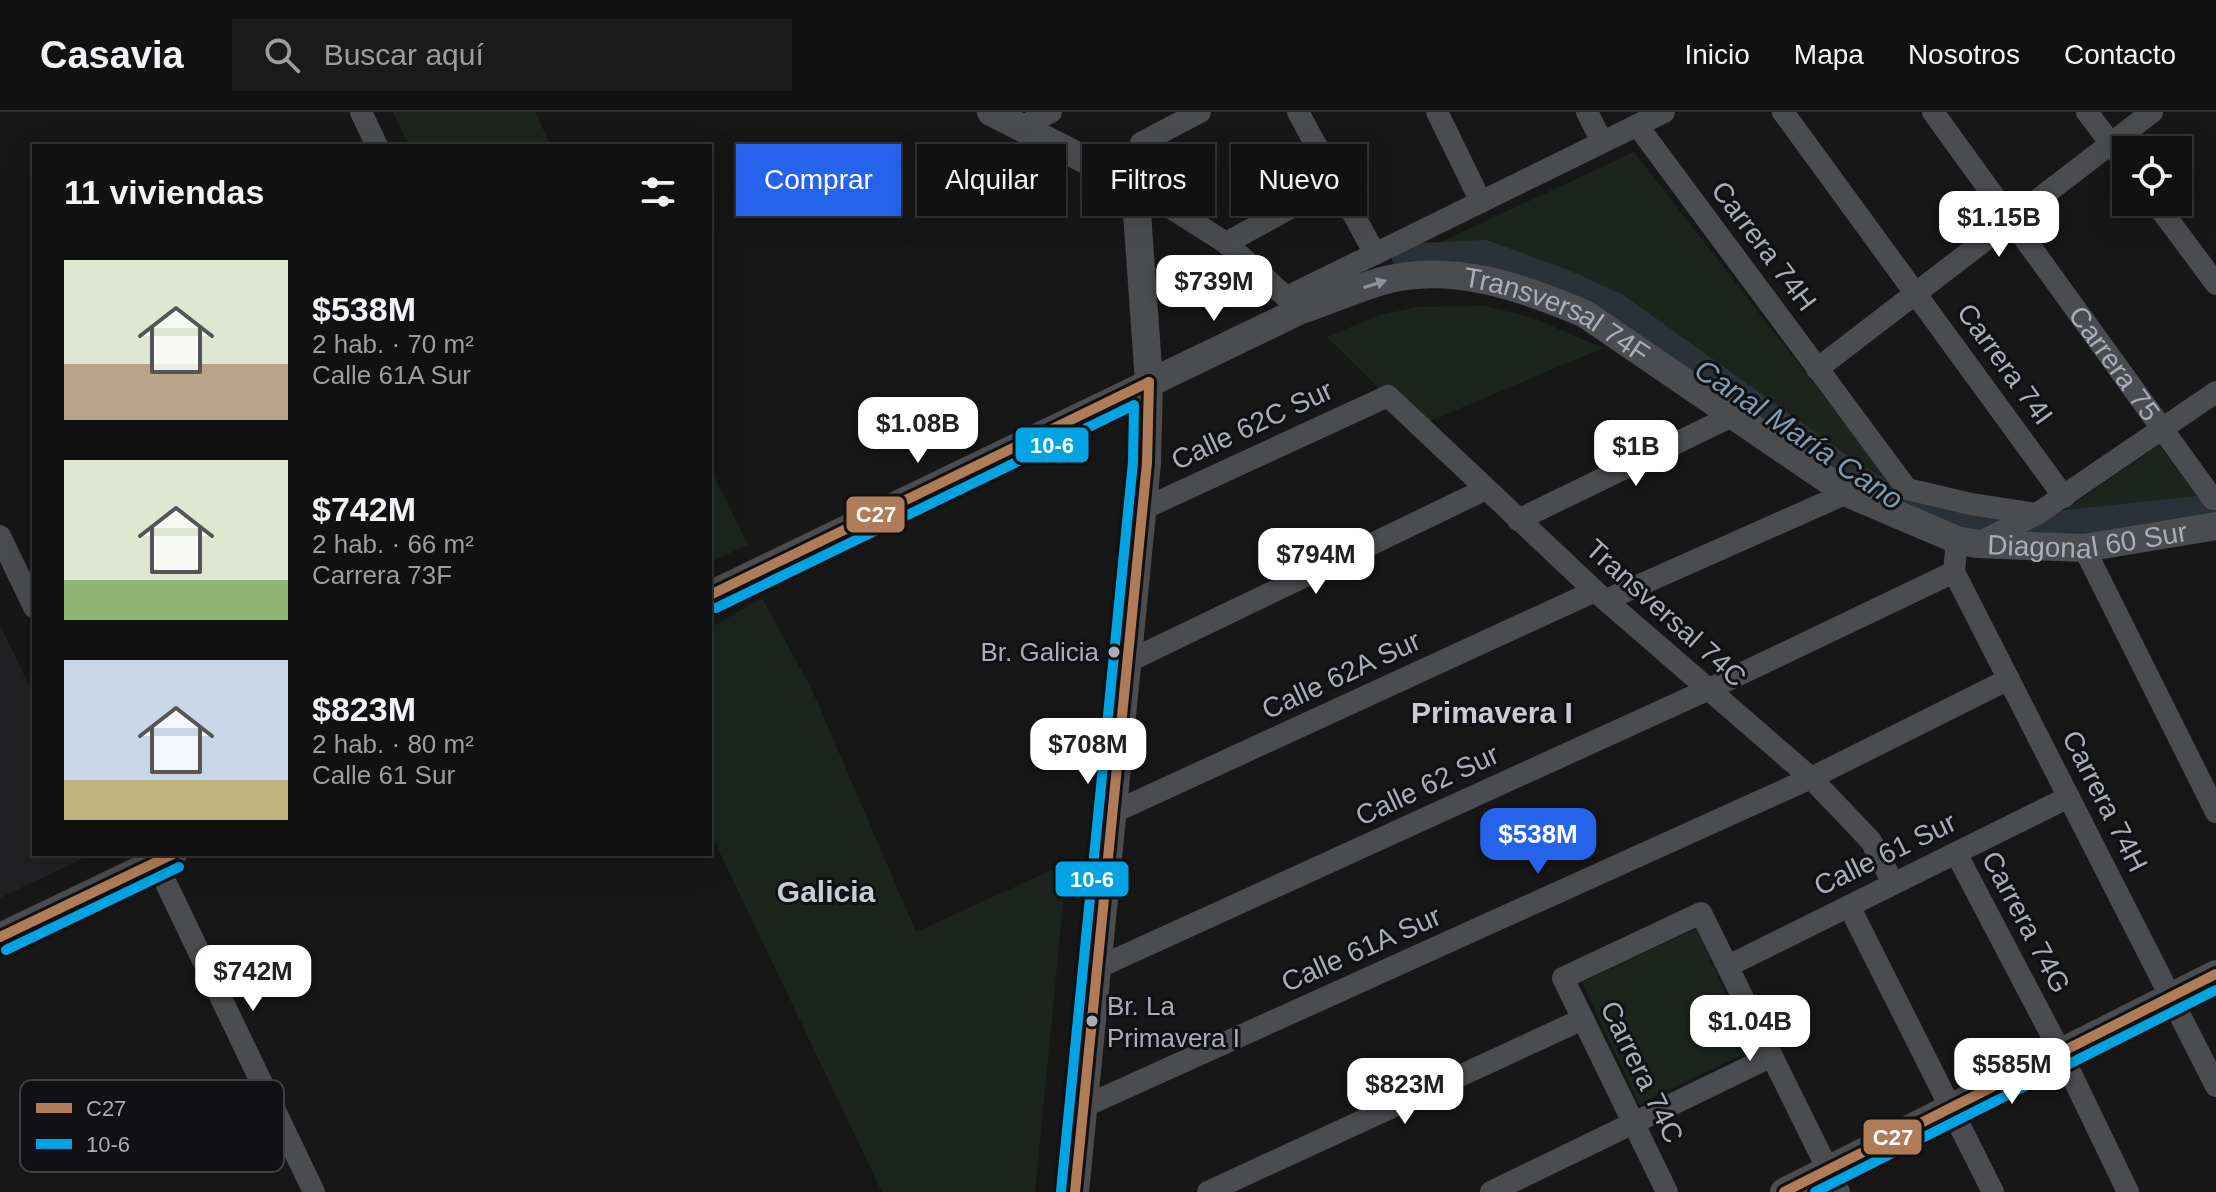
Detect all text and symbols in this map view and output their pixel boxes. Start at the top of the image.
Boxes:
search box [232,19,792,91]
icon: search [260,33,304,77]
text: Casavia [40,34,184,76]
text: Buscar aquí [324,38,484,71]
text: Inicio [1684,39,1750,70]
text: Mapa [1794,39,1864,70]
text: Nosotros [1908,39,2020,70]
text: Contacto [2064,39,2176,70]
map controls [2112,136,2192,216]
button: locate [2112,136,2192,216]
chip: Comprar [736,144,901,216]
chip: Alquilar [917,144,1066,216]
chip: Filtros [1082,144,1215,216]
chip: Nuevo [1231,144,1367,216]
icon: filters [636,170,680,214]
text: 11 viviendas [64,173,264,211]
street label: Carrera 74H [1705,175,1823,317]
pin: $1.15B [1934,191,2064,259]
text: $1.15B [1957,202,2041,232]
pin: $739M [1158,255,1270,323]
street label: Transversal 74F [1462,261,1655,369]
text: $739M [1174,266,1254,296]
one-way arrow [1363,278,1387,290]
text: $538M [312,290,416,328]
icon: home [128,292,224,388]
street label: Carrera 74I [1951,298,2059,430]
street label: Carrera 75 [2063,300,2167,426]
text: 2 hab. · 70 m² [312,329,474,359]
water label: Canal María Cano [1689,352,1909,516]
text: Calle 61A Sur [312,360,471,390]
street label: Calle 62C Sur [1166,374,1338,476]
pin: $1.08B [853,397,983,465]
text: $1.08B [876,408,960,438]
pin: $1B [1597,420,1675,488]
line badge: 10-6 [1014,426,1090,464]
text: $1B [1612,431,1660,461]
text: 10-6 [1030,433,1074,458]
text: $742M [312,490,416,528]
icon: home [128,492,224,588]
line badge: C27 [845,495,906,534]
text: C27 [856,502,896,527]
street label: Diagonal 60 Sur [1987,516,2189,564]
pin: $794M [1260,528,1372,596]
text: 2 hab. · 66 m² [312,529,474,559]
street label: Transversal 74C [1580,533,1752,693]
text: $794M [1276,539,1356,569]
text: Carrera 73F [312,560,452,590]
street label: Calle 62A Sur [1257,625,1425,725]
place label: Br. Galicia [981,637,1100,667]
marker: Br. Galicia [1106,644,1122,660]
text: $823M [312,690,416,728]
icon: home [128,692,224,788]
district label: Primavera I [1411,696,1573,729]
pin: $708M [1032,718,1144,786]
street label: Carrera 74H [2056,725,2154,877]
text: 2 hab. · 80 m² [312,729,474,759]
text: $708M [1048,729,1128,759]
street label: Calle 62 Sur [1351,738,1503,832]
text: Calle 61 Sur [312,760,455,790]
street label: Calle 61 Sur [1809,806,1961,902]
pin: $538M [1482,808,1594,876]
text: $538M [1498,819,1578,849]
street label: Carrera 74G [1976,846,2076,998]
line badge: 10-6 [1054,860,1130,898]
text: 10-6 [1070,867,1114,892]
district label: Galicia [777,875,876,908]
street label: Calle 61A Sur [1276,900,1446,998]
pin: $742M [197,945,309,1013]
text: $742M [213,956,293,986]
place label: Br. La Primavera I [1107,991,1240,1053]
pin: $1.04B [1685,995,1815,1063]
street label: Carrera 74C [1594,996,1690,1148]
text: $1.04B [1708,1006,1792,1036]
marker: Br. La Primavera I [1084,1013,1100,1029]
pin: $585M [1956,1038,2068,1106]
text: $585M [1972,1049,2052,1079]
pin: $823M [1349,1058,1461,1126]
text: $823M [1365,1069,1445,1099]
legend [20,1080,284,1172]
text: C27 [86,1096,126,1121]
line badge: C27 [1862,1118,1923,1156]
text: C27 [1873,1125,1913,1150]
text: 10-6 [86,1132,130,1157]

